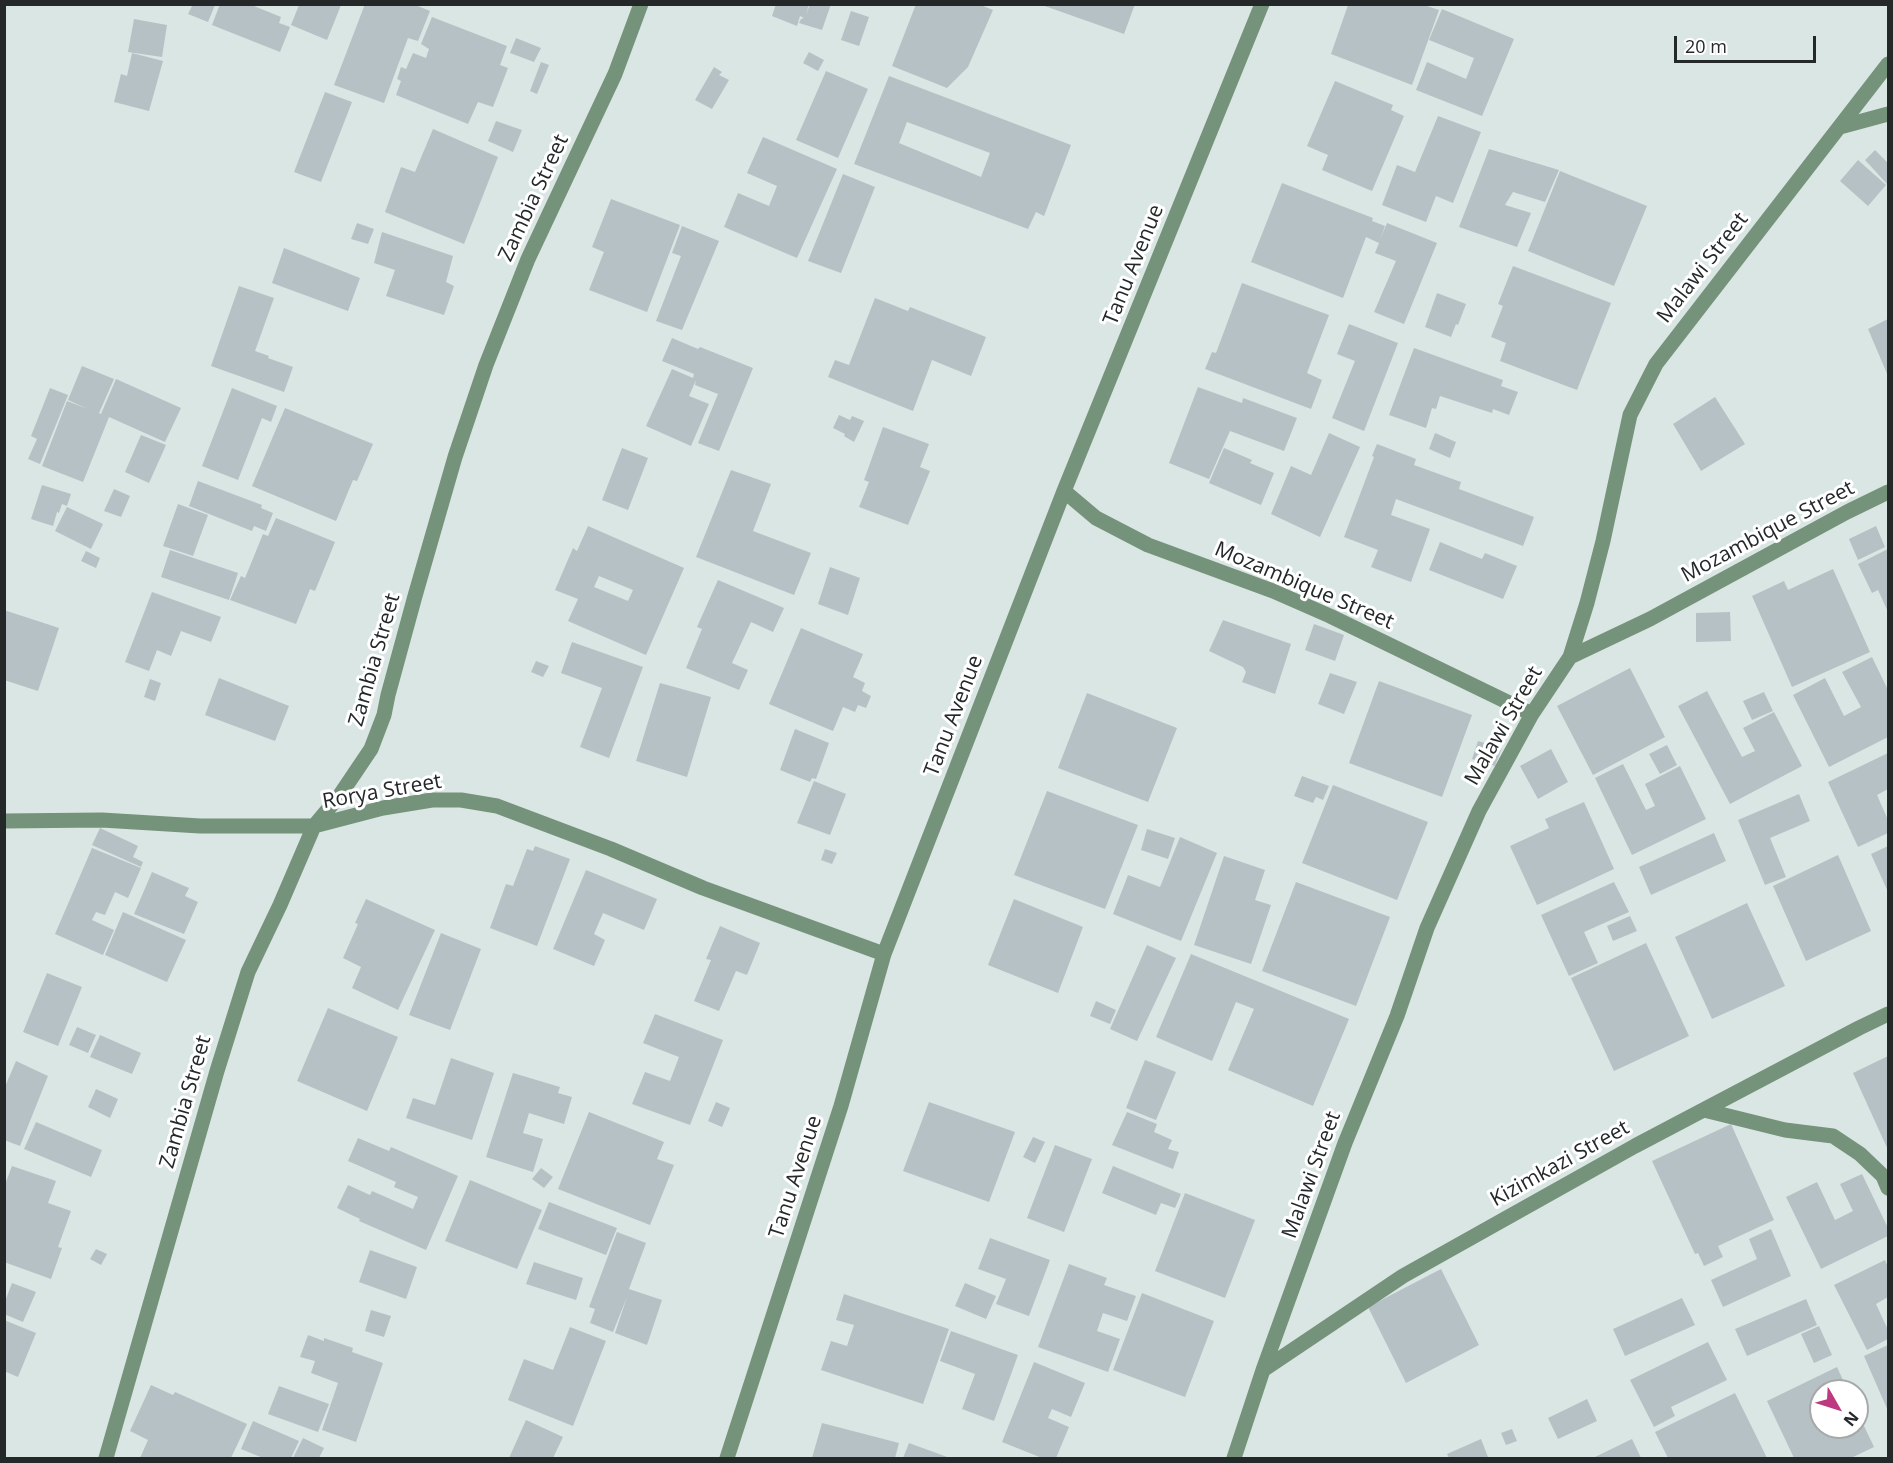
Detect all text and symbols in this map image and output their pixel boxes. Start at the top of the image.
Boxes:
scale bar [1677,24,1820,62]
text: 20 m [1685,34,1727,58]
street label: Zambia Street [494,131,574,265]
street label: Tanu Avenue [1098,201,1170,329]
street label: Malawi Street [1652,208,1754,328]
street label: Mozambique Street [1677,476,1859,588]
street label: Mozambique Street [1211,537,1397,635]
street label: Zambia Street [344,591,406,729]
street label: Tanu Avenue [919,652,989,780]
street label: Malawi Street [1460,662,1548,790]
street label: Rorya Street [320,769,444,815]
street label: Zambia Street [155,1033,217,1171]
street label: Malawi Street [1277,1108,1347,1242]
street label: Tanu Avenue [764,1112,828,1242]
street label: Kizimkazi Street [1486,1115,1634,1213]
north arrow [1809,1379,1869,1439]
text: N [1839,1407,1864,1431]

